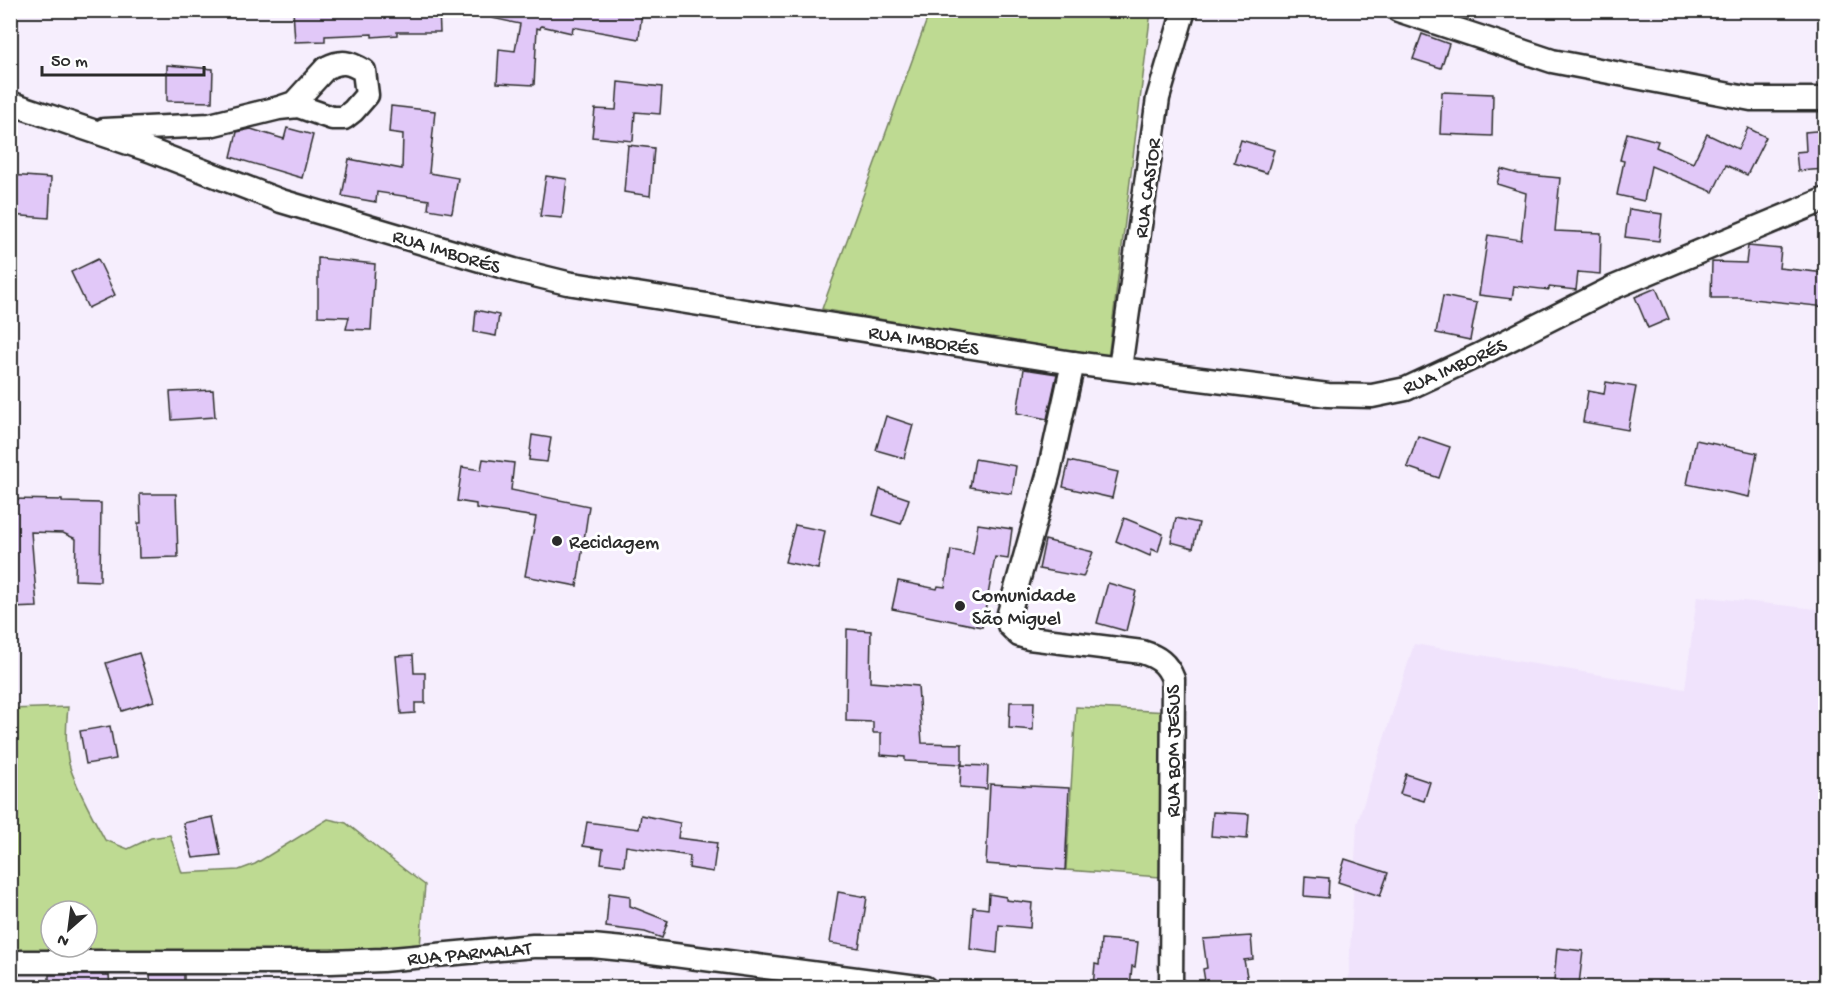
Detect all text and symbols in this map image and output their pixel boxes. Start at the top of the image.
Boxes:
scale bar [42,39,204,77]
text: 50 m [51,52,88,73]
street label: RUA CASTOR [1131,136,1168,240]
street label: RUA IMBORÉS [389,225,504,281]
street label: RUA IMBORÉS [866,321,981,363]
street label: RUA IMBORÉS [1399,334,1512,401]
place label: Reciclagem [569,533,659,556]
marker: Reciclagem [550,534,564,548]
place label: Comunidade São Miguel [972,586,1076,632]
marker: Comunidade São Miguel [953,599,967,613]
street label: RUA BOM JESUS [1164,684,1187,817]
north arrow [39,899,99,959]
text: N [54,928,73,950]
street label: RUA PARMALAT [406,938,534,972]

